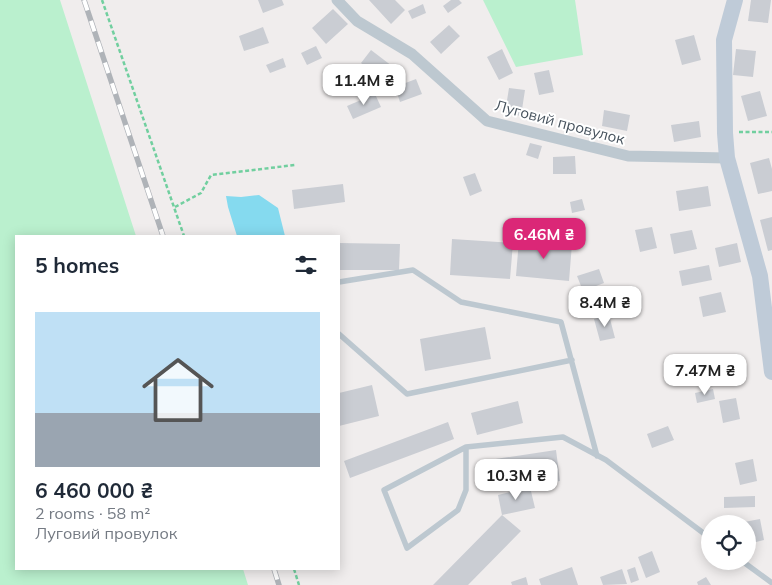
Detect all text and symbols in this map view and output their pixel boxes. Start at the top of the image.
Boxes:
pin: 11.4M ₴ [318,64,410,106]
text: 11.4M ₴ [334,70,394,90]
street label: Луговий провулок [493,96,628,149]
pin: 6.46M ₴ [498,218,590,260]
text: 6.46M ₴ [514,224,574,244]
icon: filters [292,251,320,279]
text: 5 homes [35,252,119,278]
pin: 8.4M ₴ [564,286,646,328]
text: 8.4M ₴ [579,292,631,312]
icon: home [133,345,223,435]
pin: 7.47M ₴ [659,354,751,396]
text: 7.47M ₴ [675,360,735,380]
pin: 10.3M ₴ [470,458,562,501]
text: 10.3M ₴ [486,465,546,485]
text: 6 460 000 ₴ [35,477,153,503]
text: 2 rooms · 58 m² [35,503,150,523]
map controls [701,515,756,570]
button: locate [701,515,756,570]
text: Луговий провулок [35,523,177,543]

